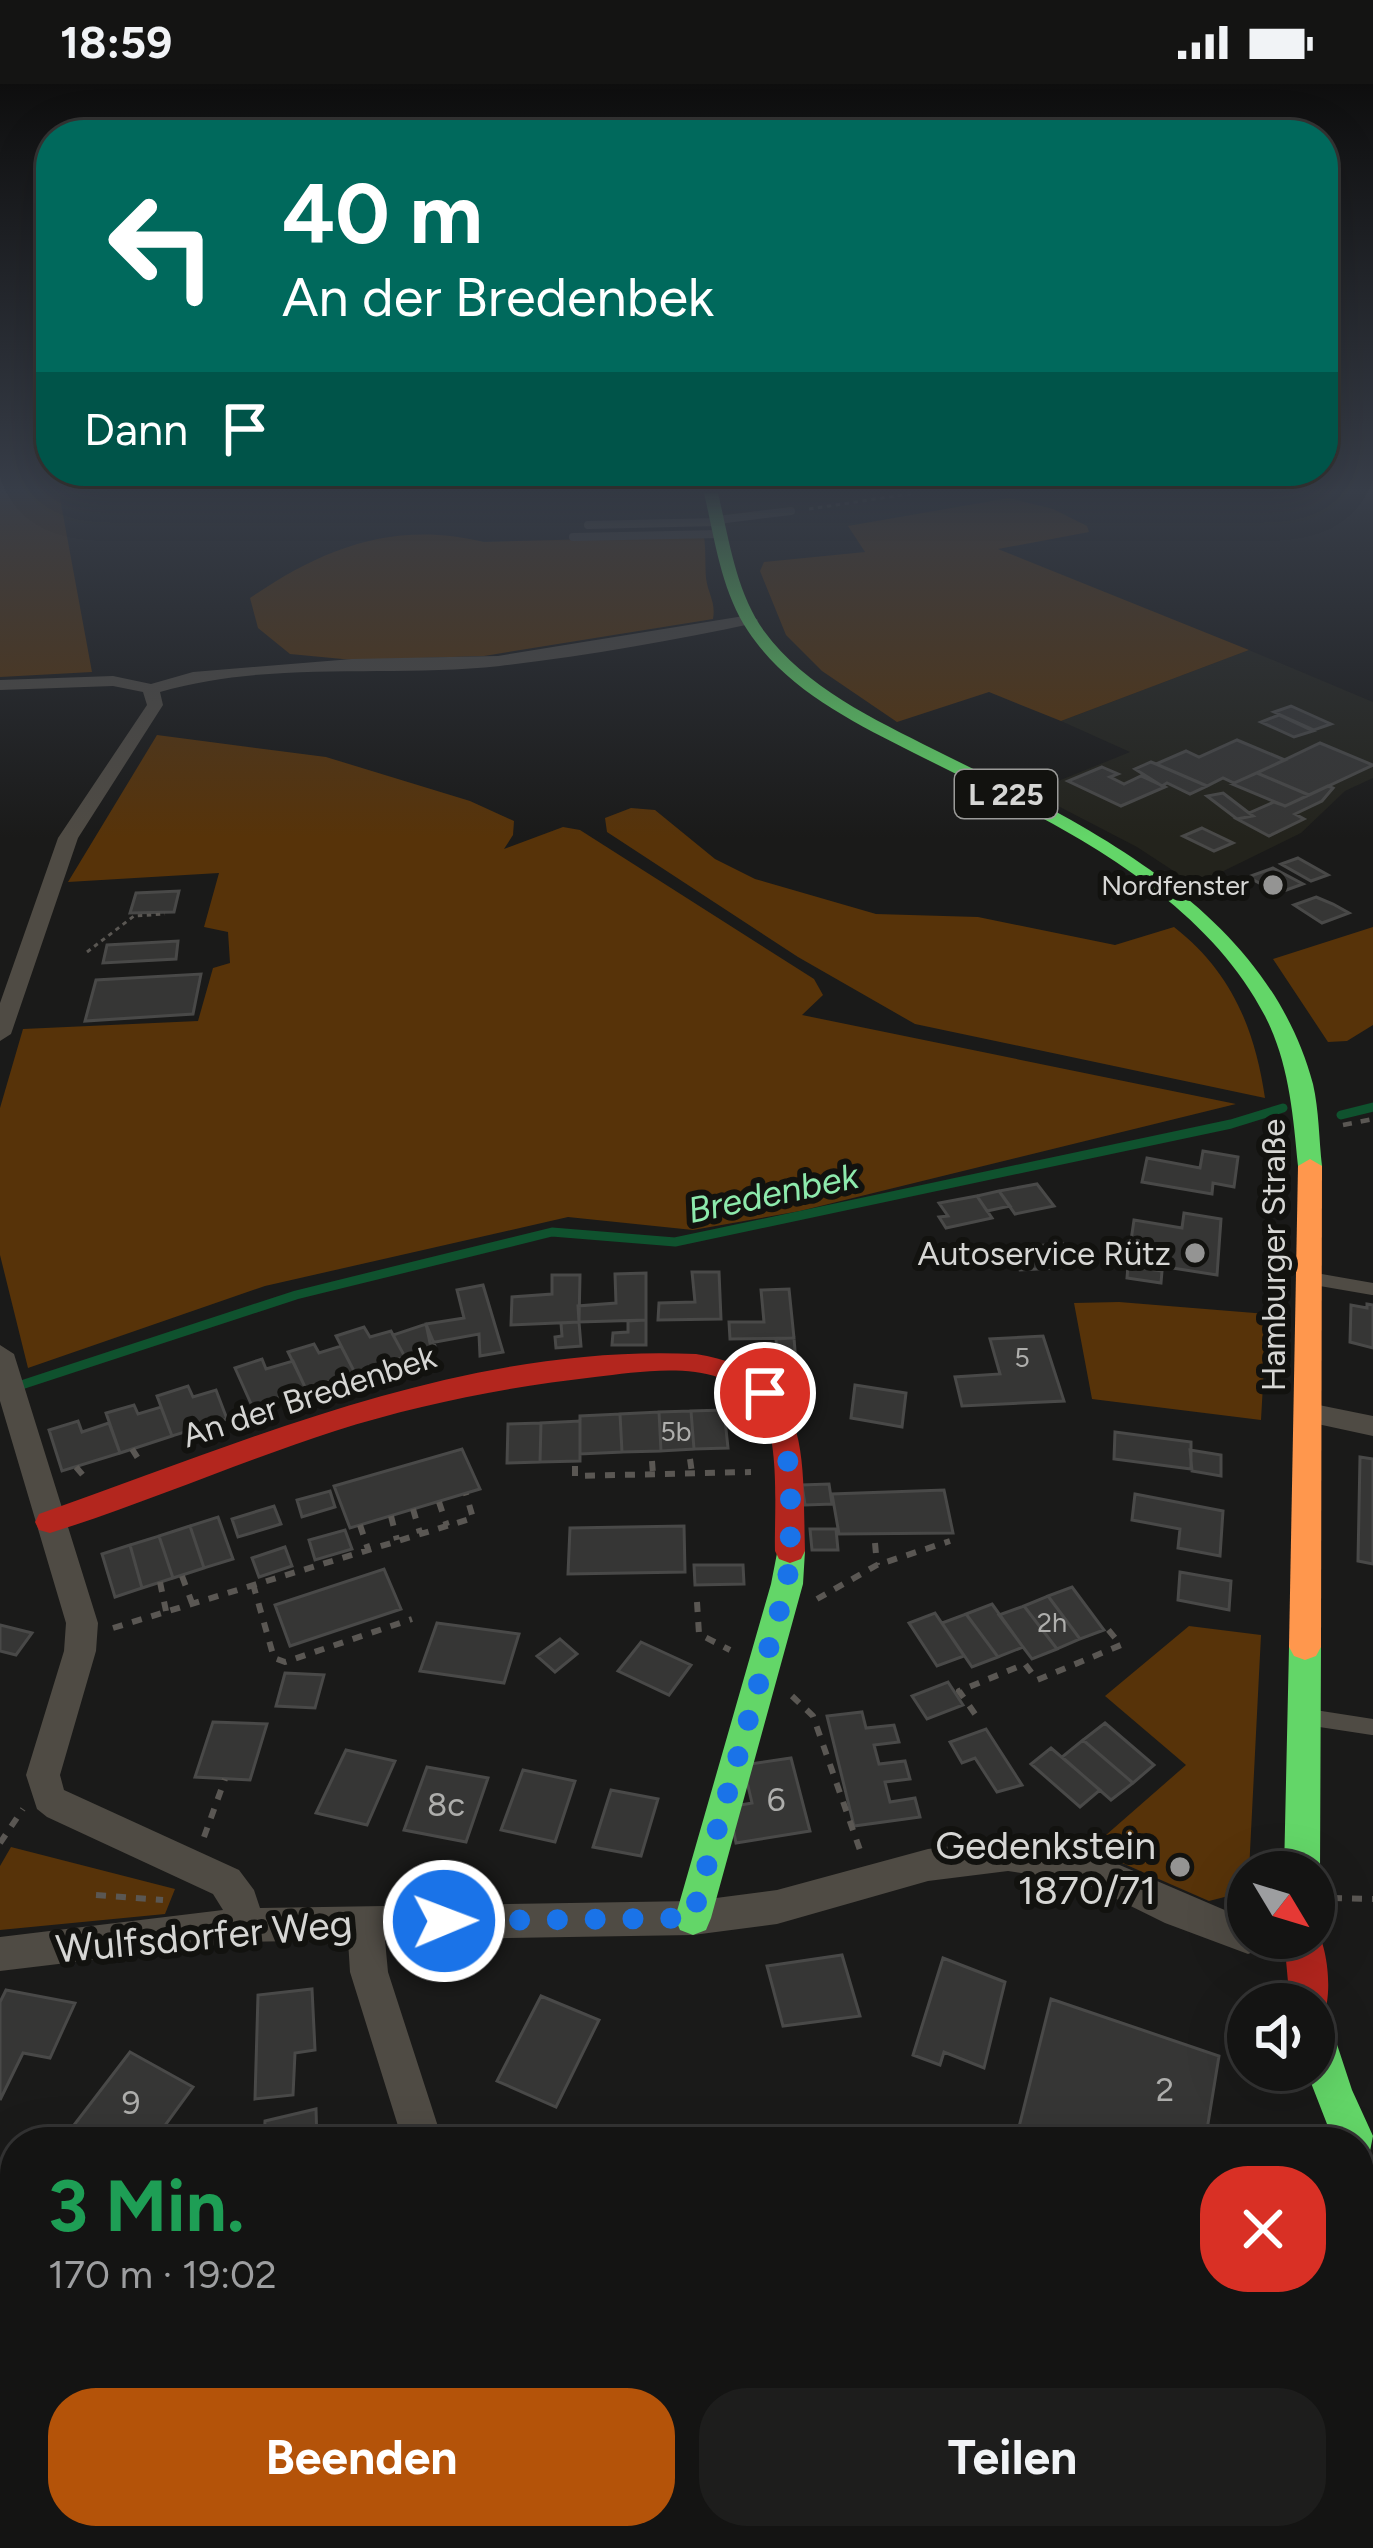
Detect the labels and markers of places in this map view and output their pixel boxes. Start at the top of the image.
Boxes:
place label: Nordfenster [1101,869,1249,902]
marker: Nordfenster [1260,872,1286,898]
place label: Autoservice Rütz [918,1234,1171,1273]
marker: Autoservice Rütz [1182,1240,1208,1266]
pin [714,1342,816,1444]
place label: Gedenkstein 1870/71 [935,1822,1156,1914]
marker: Gedenkstein 1870/71 [1167,1854,1193,1880]

